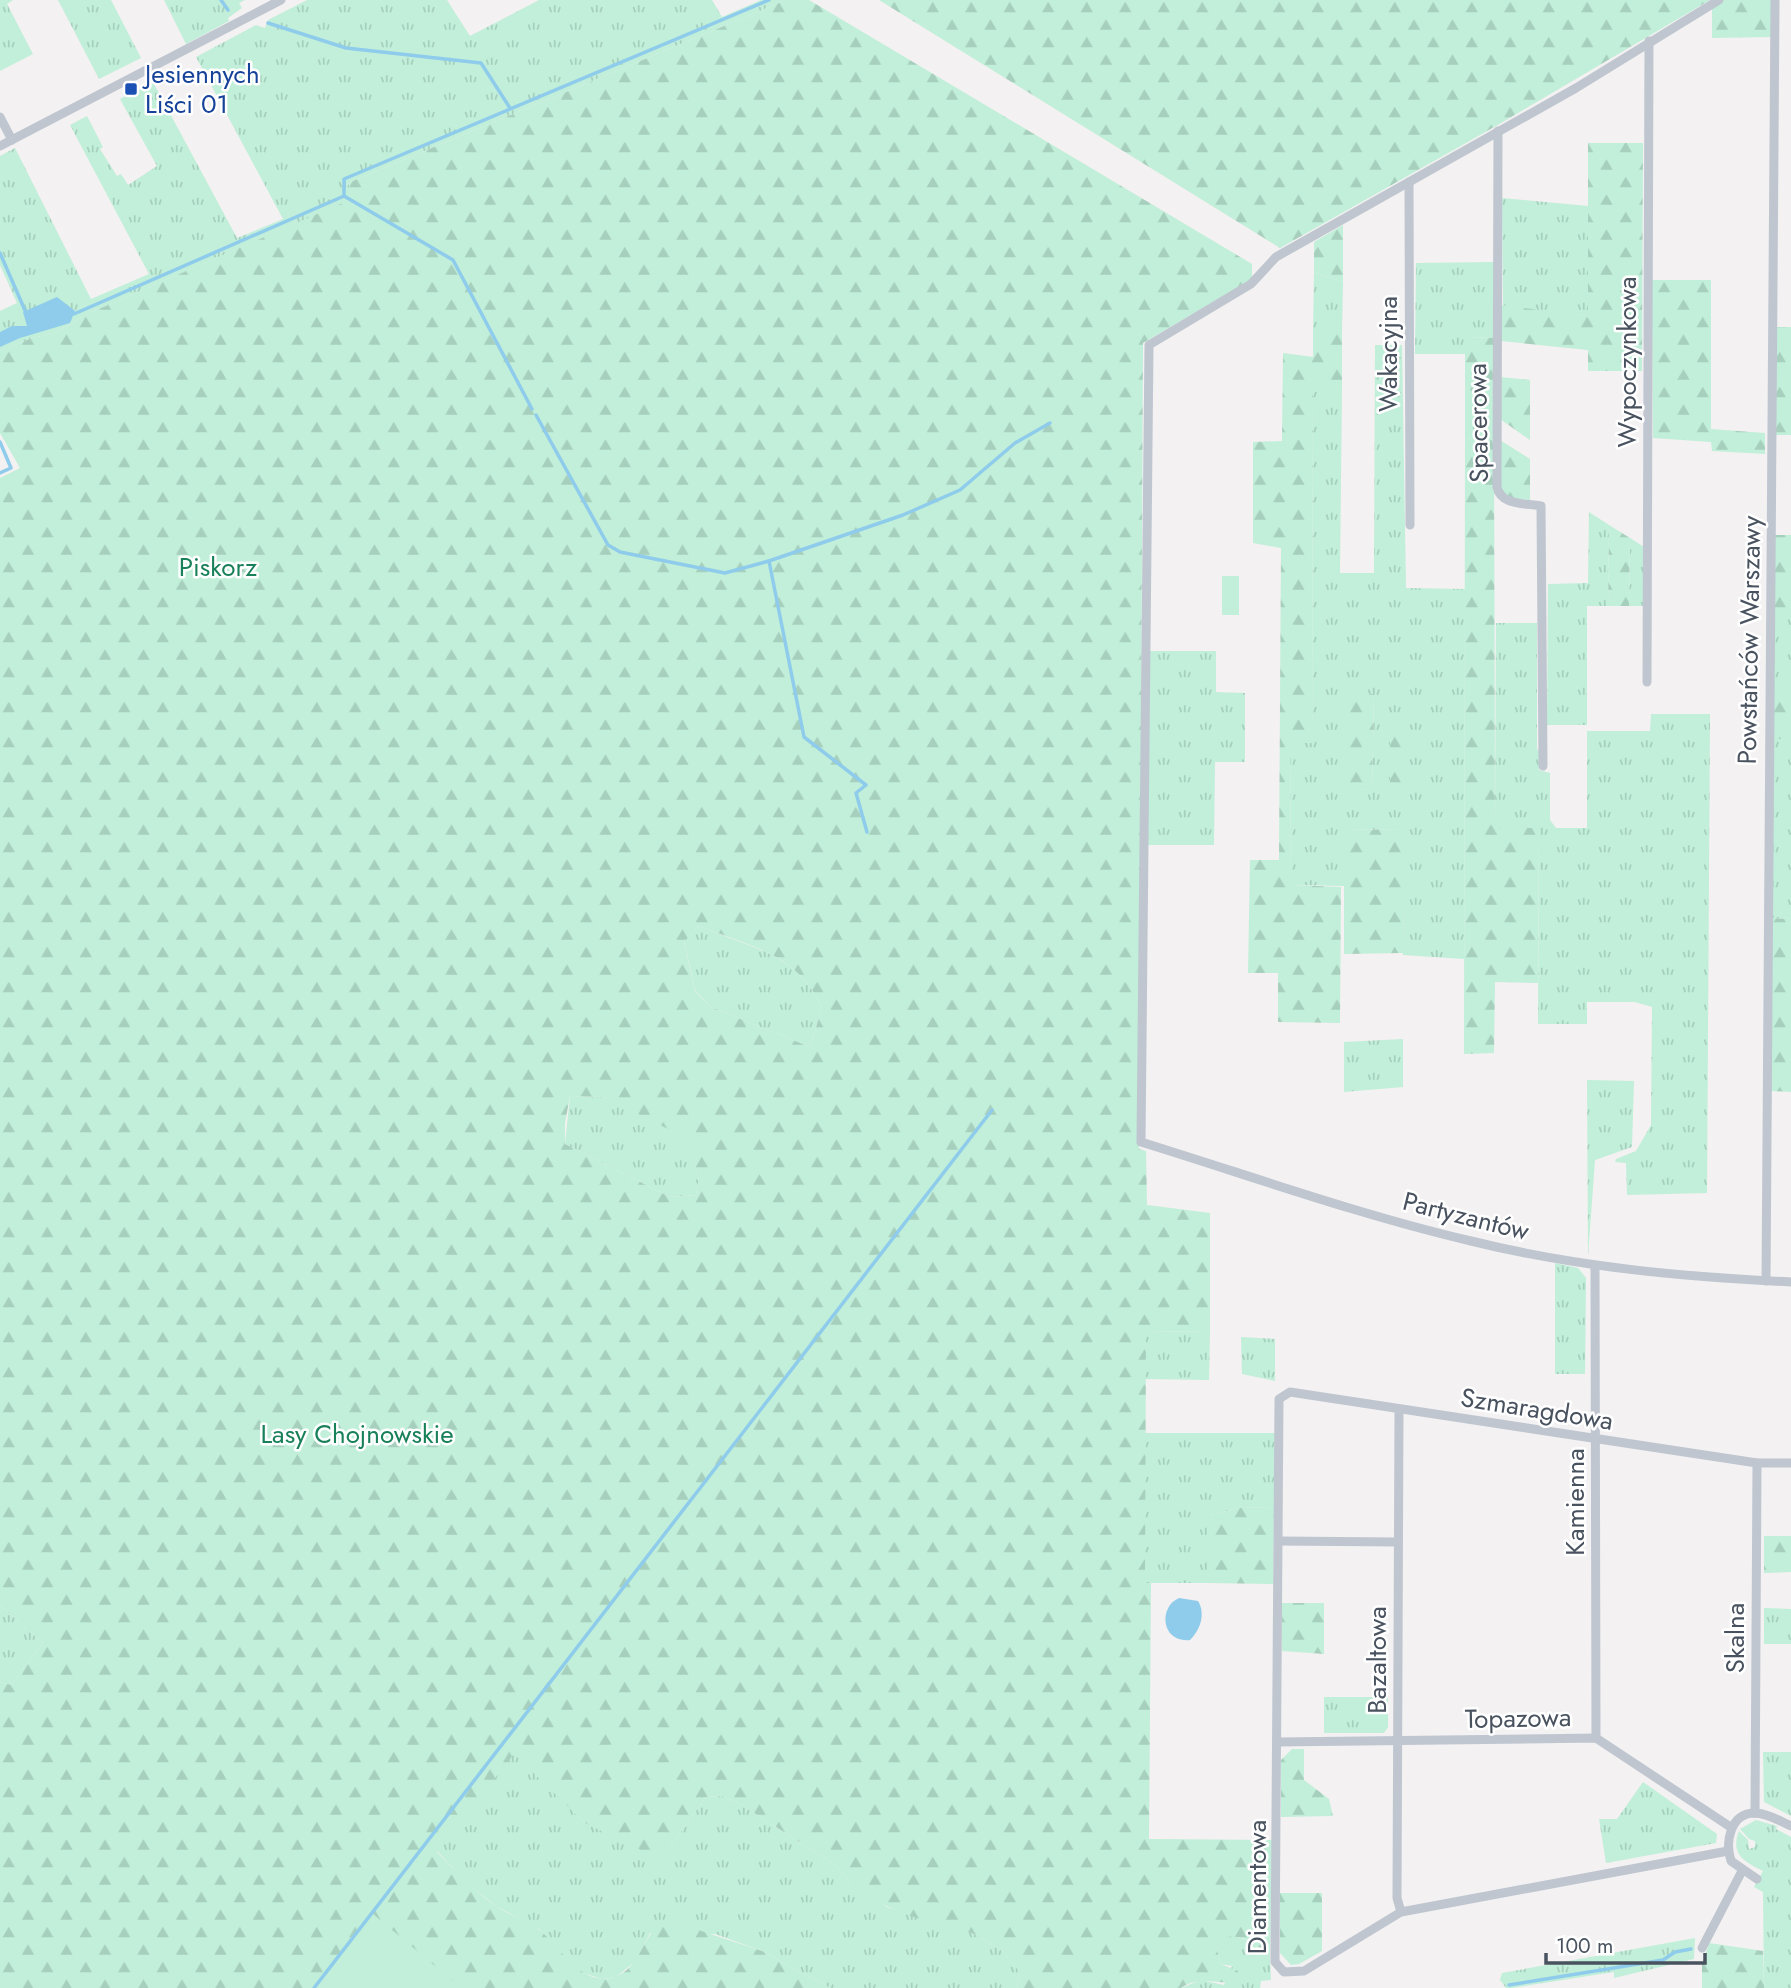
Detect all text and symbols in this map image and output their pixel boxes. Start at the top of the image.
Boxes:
place label: Jesiennych Liści 01 [142,55,260,123]
marker: Jesiennych Liści 01 [123,81,139,97]
street label: Wypoczynkowa [1608,276,1646,448]
street label: Wakacyjna [1369,296,1407,412]
street label: Spacerowa [1458,363,1498,483]
street label: Powstańców Warszawy [1728,515,1770,765]
park label: Piskorz [179,548,257,586]
street label: Partyzantów [1399,1182,1534,1250]
street label: Szmaragdowa [1458,1378,1616,1440]
park label: Lasy Chojnowskie [260,1415,454,1453]
street label: Kamienna [1556,1448,1594,1556]
street label: Skalna [1716,1603,1754,1673]
street label: Bazaltowa [1358,1606,1396,1714]
street label: Topazowa [1464,1698,1572,1738]
street label: Diamentowa [1238,1820,1276,1954]
scale bar [1546,1922,1705,1966]
text: 100 m [1556,1931,1613,1961]

